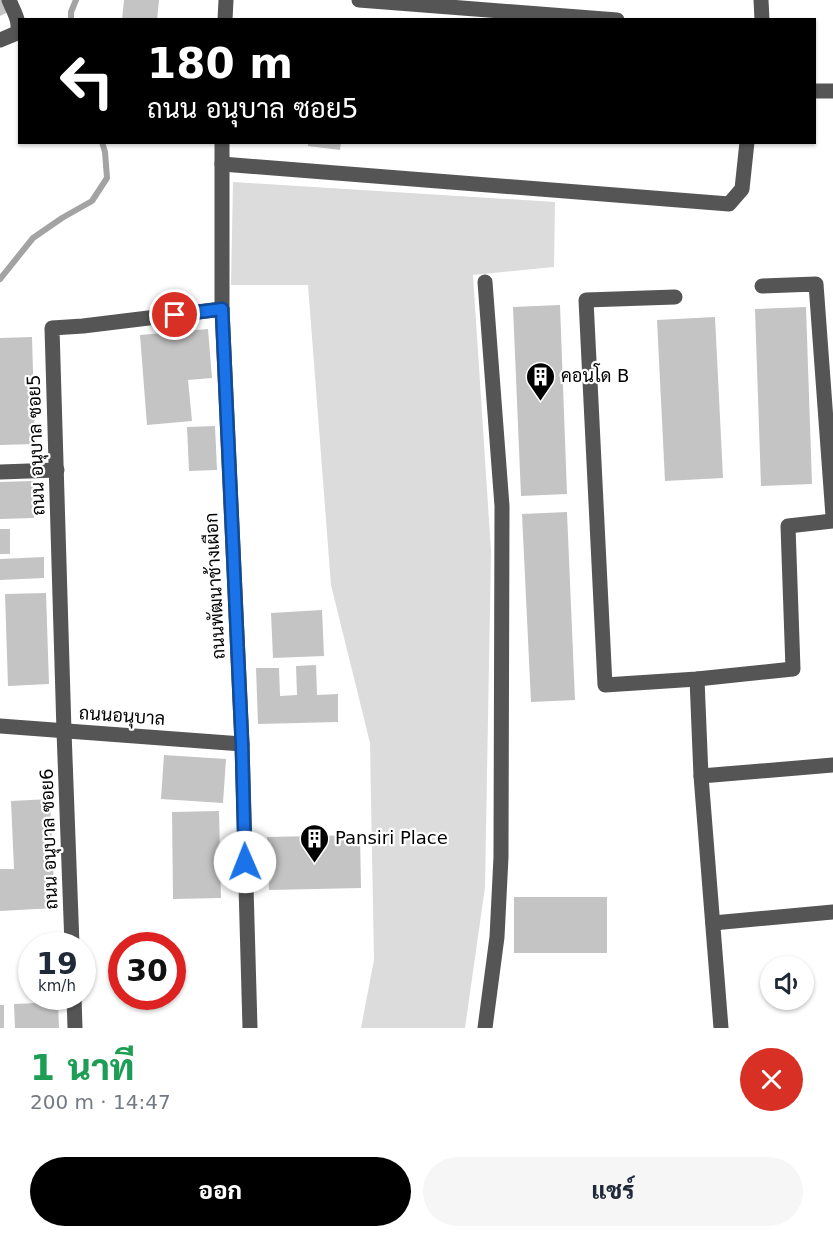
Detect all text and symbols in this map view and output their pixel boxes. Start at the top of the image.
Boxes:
text: 180 m [147,39,293,88]
icon: left [48,42,126,120]
text: ถนน อนุบาล ซอย5 [147,93,359,124]
pin [149,289,200,340]
icon: arrive [158,298,191,331]
building icon: คอนโด B [524,360,556,402]
place label: คอนโด B [561,363,629,386]
street label: ถนน อนุบาล ซอย5 [23,374,50,516]
street label: ถนนพัฒนาช้างเผือก [199,512,229,660]
street label: ถนนอนุบาล [78,702,166,731]
street label: ถนน อนุบาล ซอย6 [36,768,63,910]
building icon: Pansiri Place [298,822,330,864]
place label: Pansiri Place [335,827,448,848]
position arrow [213,830,277,894]
speed limit sign: 30 [108,932,186,1010]
text: 19 [36,946,78,981]
map controls [760,956,814,1010]
button: sound [760,956,814,1010]
text: km/h [38,977,76,995]
text: 1 นาที [30,1047,134,1088]
button: close [740,1048,803,1111]
text: 200 m · 14:47 [30,1090,171,1114]
button: ออก [30,1157,411,1226]
button: แชร์ [423,1157,803,1226]

